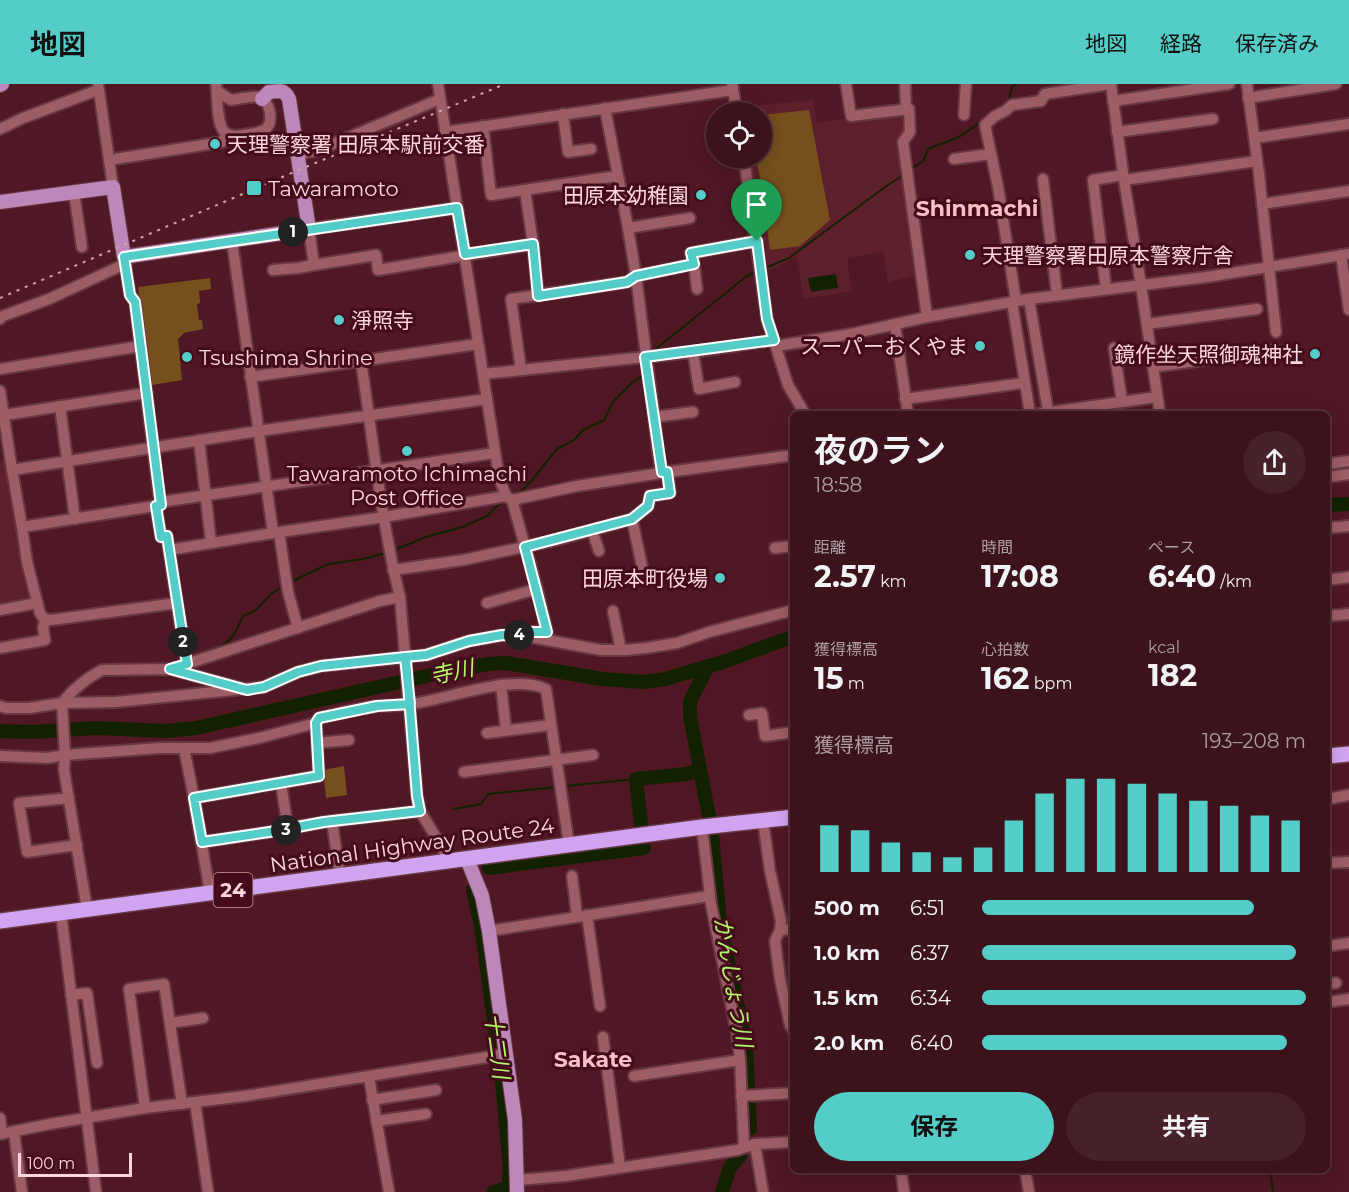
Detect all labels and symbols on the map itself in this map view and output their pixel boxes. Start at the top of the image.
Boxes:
place label: 天理警察署 田原本駅前交番 [227,132,485,157]
marker: 天理警察署 田原本駅前交番 [208,137,222,151]
place label: Tawaramoto [268,176,399,201]
marker: Tawaramoto [245,179,263,197]
pin [731,179,782,241]
place label: 田原本幼稚園 [563,183,689,208]
marker: 田原本幼稚園 [694,188,708,202]
district label: Shinmachi [916,195,1038,222]
pin: 1 [278,217,308,247]
place label: 天理警察署田原本警察庁舎 [982,243,1234,268]
marker: 天理警察署田原本警察庁舎 [963,248,977,262]
place label: 淨照寺 [351,308,414,333]
marker: 淨照寺 [332,313,346,327]
place label: スーパーおくやま [800,334,968,359]
marker: スーパーおくやま [973,339,987,353]
place label: 鏡作坐天照御魂神社 [1114,342,1303,367]
place label: Tsushima Shrine [199,345,373,370]
marker: 鏡作坐天照御魂神社 [1308,347,1322,361]
marker: Tsushima Shrine [180,350,194,364]
marker: Tawaramoto Ichimachi Post Office [400,444,414,458]
place label: Tawaramoto Ichimachi Post Office [287,461,527,510]
place label: 田原本町役場 [582,566,708,591]
marker: 田原本町役場 [713,571,727,585]
pin: 4 [504,620,534,650]
pin: 2 [168,627,198,657]
water label: 寺川 [428,654,478,690]
street label: National Highway Route 24 [268,813,556,877]
pin: 3 [271,815,301,845]
road number: 24 [214,873,252,907]
water label: かんじょう川 [708,915,758,1051]
water label: 十二川 [479,1011,515,1083]
district label: Sakate [554,1046,632,1073]
scale bar [18,1150,132,1178]

